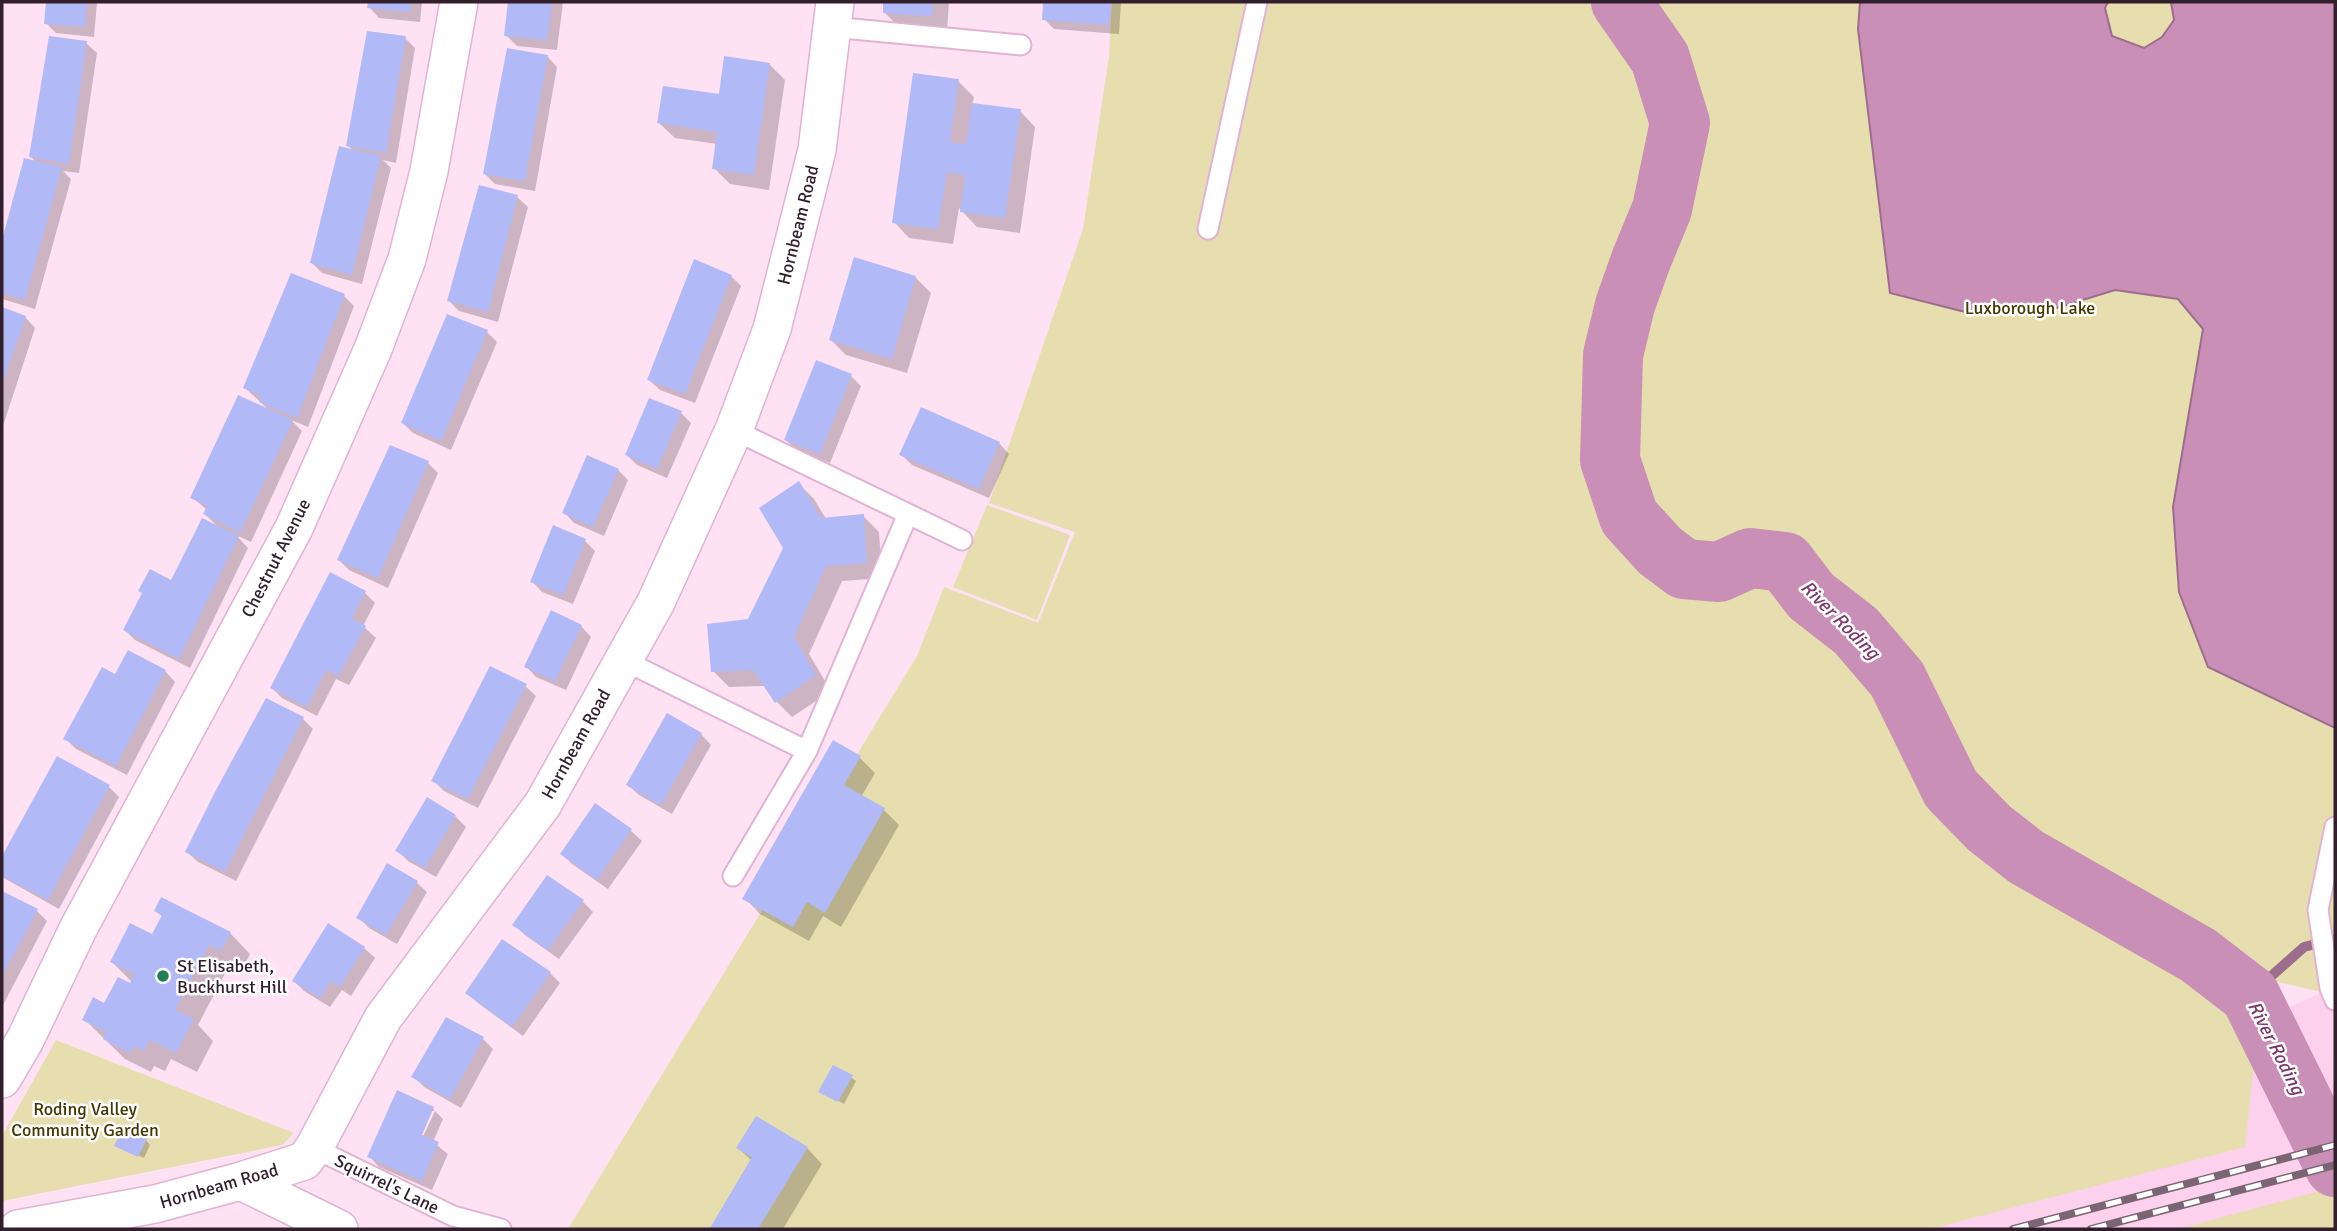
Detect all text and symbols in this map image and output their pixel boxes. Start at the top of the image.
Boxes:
street label: Hornbeam Road [773,163,823,287]
park label: Luxborough Lake [1965,297,2095,319]
street label: Chestnut Avenue [237,495,315,621]
water label: River Roding [1795,575,1886,666]
street label: Hornbeam Road [537,685,615,803]
place label: St Elisabeth, Buckhurst Hill [177,955,287,998]
marker: St Elisabeth, Buckhurst Hill [155,968,171,984]
water label: River Roding [2242,997,2311,1101]
park label: Roding Valley Community Garden [11,1098,159,1141]
street label: Squirrel's Lane [331,1149,443,1219]
street label: Hornbeam Road [157,1159,281,1213]

